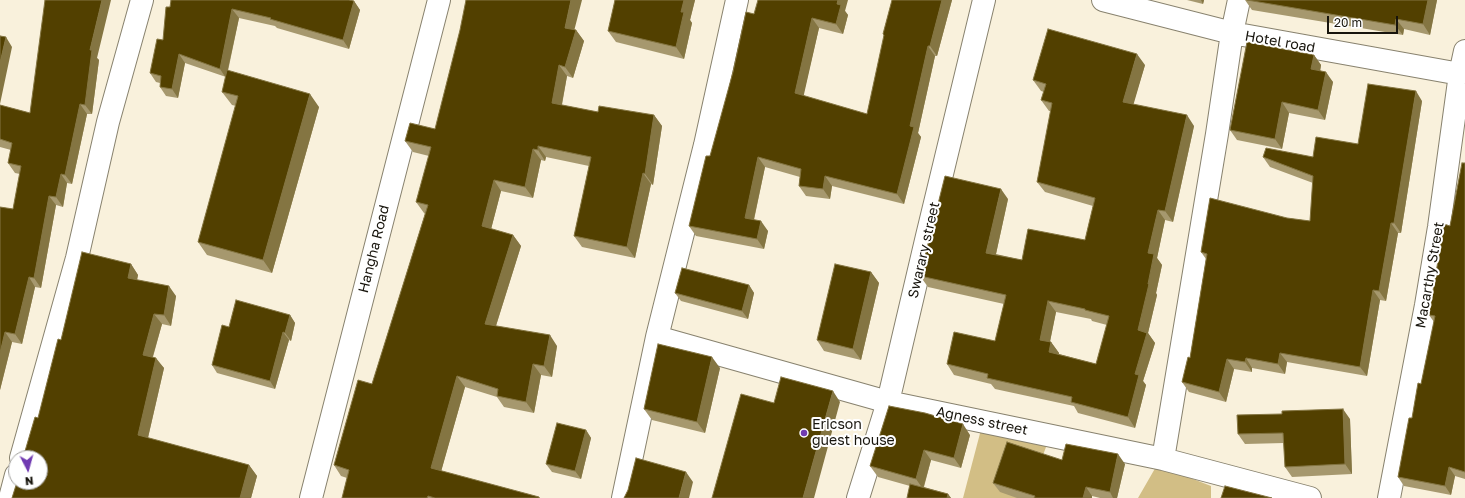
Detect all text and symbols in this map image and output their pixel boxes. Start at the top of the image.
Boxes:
scale bar [1329,8,1400,34]
text: 20 m [1334,15,1362,30]
street label: Hotel road [1244,28,1316,56]
street label: Swarary street [905,200,943,300]
street label: Hangha Road [355,203,393,295]
street label: Macarthy Street [1412,220,1448,330]
street label: Agness street [935,403,1029,439]
place label: Ericson guest house [812,417,895,450]
marker: Ericson guest house [799,428,809,438]
north arrow [8,450,48,490]
text: N [24,475,34,488]

